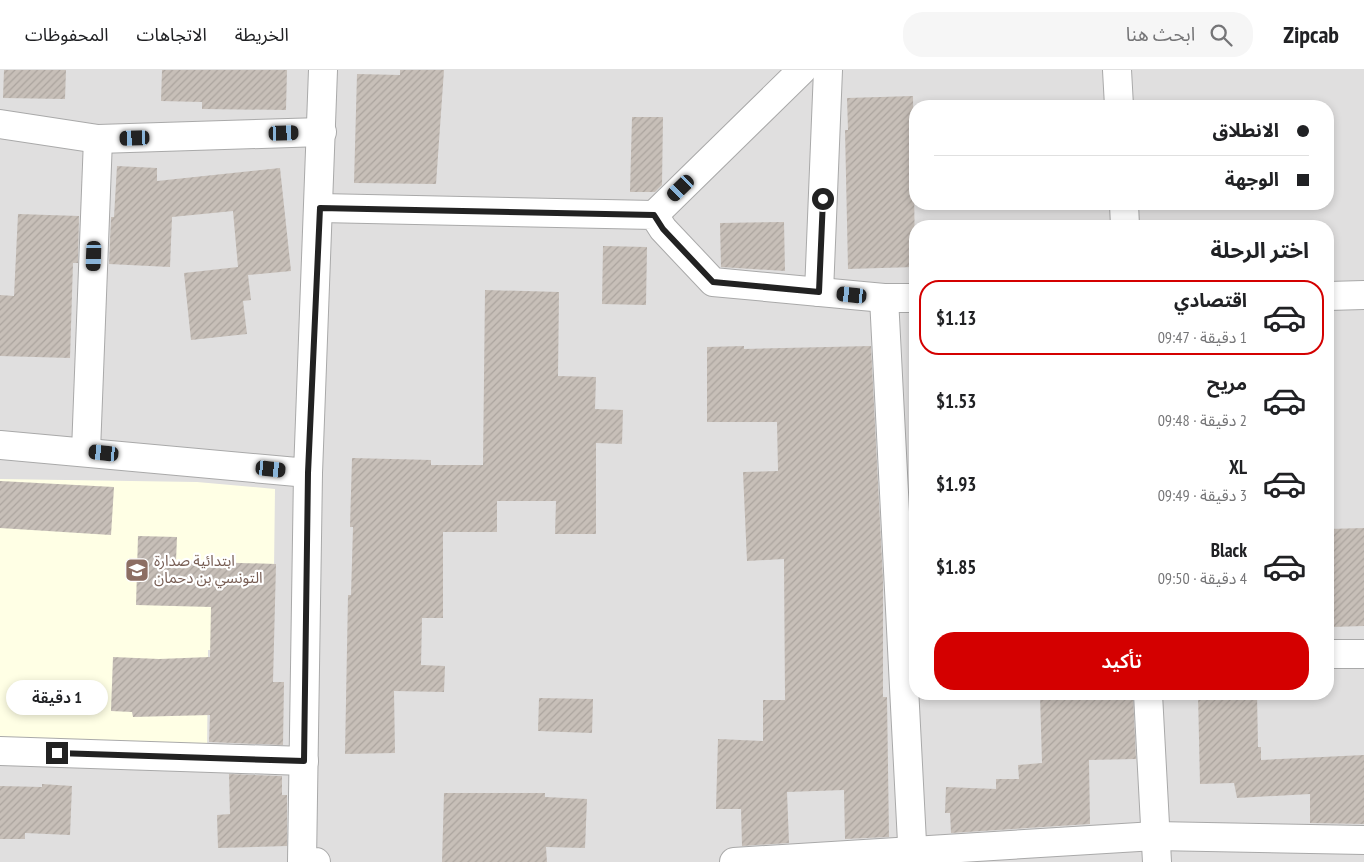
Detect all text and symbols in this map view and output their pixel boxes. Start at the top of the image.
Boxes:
search box [903,12,1253,57]
text: Zipcab [1283,19,1339,50]
icon: search [1207,21,1235,49]
text: ابحث هنا [1126,22,1195,46]
text: المحفوظات [25,23,109,46]
text: الاتجاهات [137,23,207,46]
text: الخريطة [235,23,289,46]
text: الانطلاق [1213,118,1279,142]
car [268,125,299,141]
car [119,130,150,146]
text: الوجهة [1225,167,1279,191]
car [664,172,697,204]
route start [812,188,834,210]
text: اختر الرحلة [1211,236,1309,264]
car [85,241,102,271]
car [836,286,867,304]
text: اقتصادي [1174,288,1247,312]
icon: car [1262,295,1307,340]
text: $1.13 [936,306,976,330]
text: 1 دقيقة · 09:47 [1158,327,1247,347]
text: مريح [1207,371,1247,395]
icon: car [1262,378,1307,423]
text: $1.53 [936,389,976,413]
text: 2 دقيقة · 09:48 [1158,410,1247,430]
car [88,444,119,462]
text: XL [1229,455,1247,479]
car [255,460,286,478]
icon: car [1262,461,1307,506]
text: $1.93 [936,472,976,496]
text: 3 دقيقة · 09:49 [1158,485,1247,505]
text: Black [1211,538,1247,562]
icon: car [1262,544,1307,589]
place label: ابتدائية صدارة التونسي بن دحمان [154,551,263,589]
text: $1.85 [936,555,976,579]
school or university icon: ابتدائية صدارة التونسي بن دحمان [124,557,150,583]
text: 4 دقيقة · 09:50 [1158,568,1247,588]
button: تأكيد [934,632,1309,690]
callout: 1 دقيقة [6,680,108,716]
text: 1 دقيقة [32,687,82,707]
route end [46,742,68,764]

